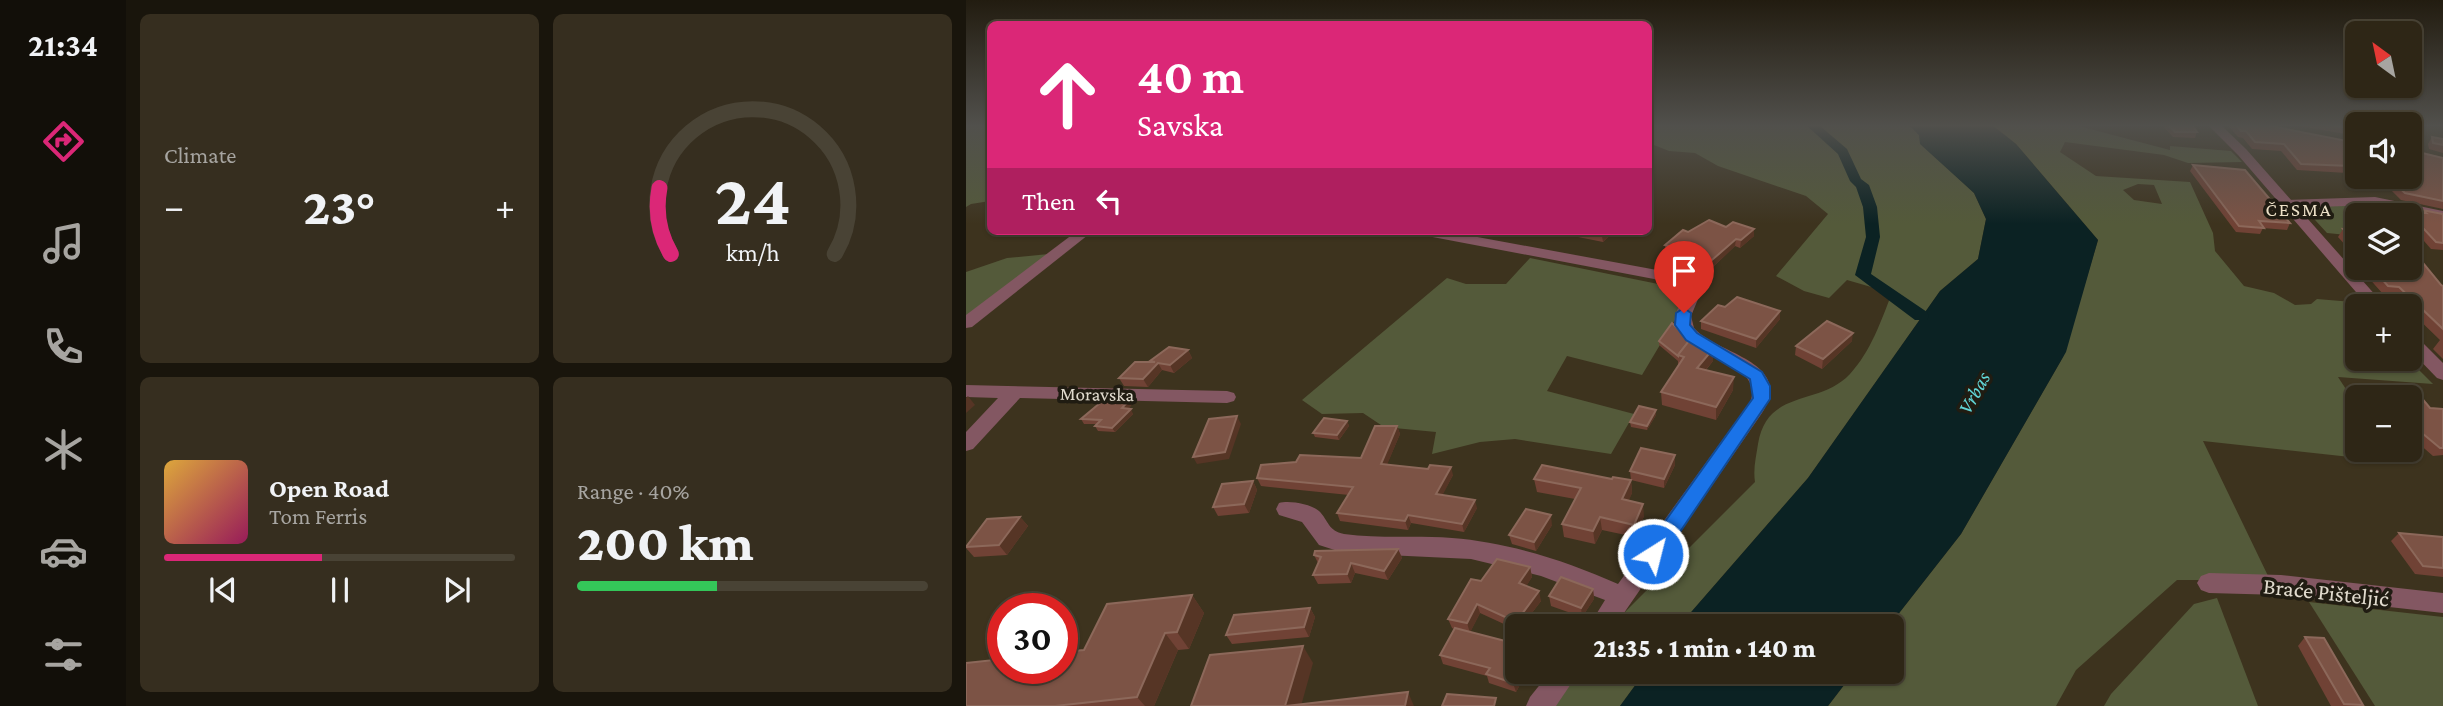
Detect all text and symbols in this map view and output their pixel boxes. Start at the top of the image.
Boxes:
north arrow [2345,21,2422,98]
map controls [2345,21,2422,462]
text: 21:34 [28,27,98,63]
icon: ahead [1022,49,1113,140]
text: 40 m [1137,49,1244,104]
text: Savska [1137,107,1224,143]
button: sound [2345,112,2422,189]
icon: directions [39,117,88,166]
text: Climate [164,142,236,168]
text: 24 [714,160,791,241]
text: 23° [303,177,376,235]
icon: left [1090,182,1128,220]
text: − [164,185,184,227]
text: + [495,185,515,227]
text: Then [1022,187,1076,216]
district label: ČESMA [2266,199,2332,220]
button: layers [2345,203,2422,280]
icon: music [39,219,88,268]
text: km/h [726,239,779,266]
pin [1654,241,1714,313]
icon: arrive [1665,252,1703,290]
button: + [2345,294,2422,371]
icon: phone [39,322,88,371]
water label: Vrbas [1953,367,1996,418]
street label: Moravska [1060,383,1134,405]
button: − [2345,385,2422,462]
icon: climate [39,425,88,474]
text: Open Road [269,474,389,503]
text: Range · 40% [577,478,690,504]
text: Tom Ferris [269,503,367,529]
text: 200 km [577,513,754,571]
position arrow [1616,517,1690,591]
icon: car [39,527,88,576]
icon: previous [204,571,242,609]
icon: pause [321,571,359,609]
icon: next [438,571,476,609]
street label: Braće Pišteljić [2262,572,2391,612]
speed limit sign: 30 [987,593,1078,684]
icon: filters [39,630,88,679]
text: 21:35 · 1 min · 140 m [1593,634,1816,663]

